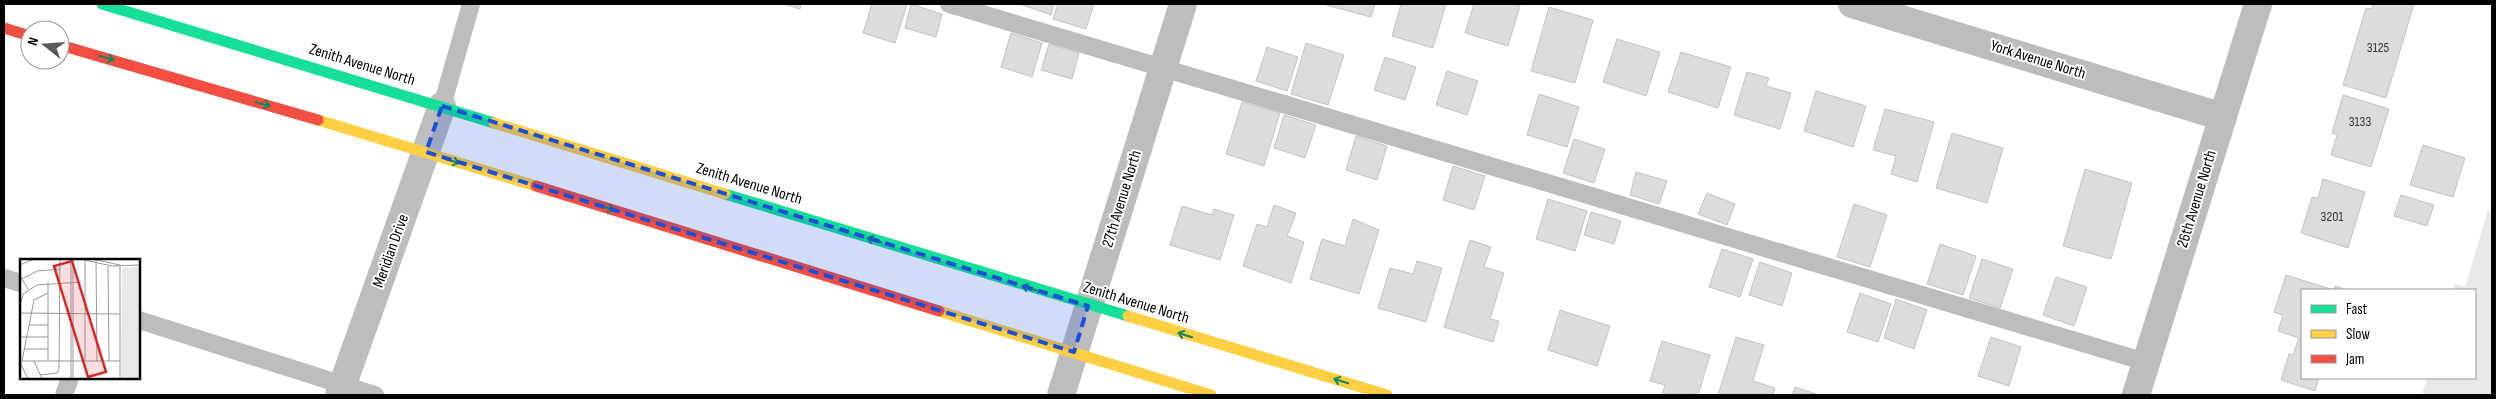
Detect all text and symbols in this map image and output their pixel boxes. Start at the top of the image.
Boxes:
north arrow [20,20,70,70]
text: N [24,35,42,47]
street label: York Avenue North [1988,36,2088,84]
house number: 3125 [2367,39,2390,56]
street label: Zenith Avenue North [307,40,417,90]
one-way arrow [98,54,114,64]
one-way arrow [254,100,270,110]
house number: 3133 [2349,113,2371,130]
street label: 27th Avenue North [1098,148,1146,250]
street label: 26th Avenue North [2173,148,2221,250]
one-way arrow [444,156,460,166]
street label: Zenith Avenue North [694,159,804,209]
one-way arrow [599,204,615,214]
house number: 3201 [2321,208,2343,225]
street label: Meridian Drive [369,212,413,290]
one-way arrow [866,234,882,244]
inset map [20,259,140,379]
street label: Zenith Avenue North [1081,278,1191,328]
one-way arrow [1022,282,1038,292]
legend [2301,289,2476,379]
text: Fast [2346,300,2368,319]
text: Slow [2346,325,2370,344]
one-way arrow [1177,329,1193,339]
text: Jam [2345,350,2364,369]
one-way arrow [1333,376,1349,386]

